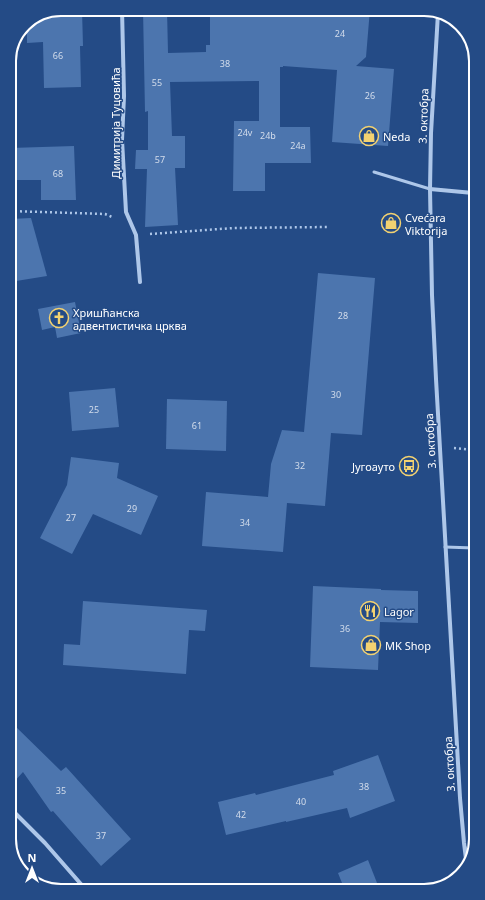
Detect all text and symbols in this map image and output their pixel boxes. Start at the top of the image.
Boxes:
house number: 24 [335,27,345,40]
house number: 66 [53,49,63,62]
house number: 38 [220,57,230,70]
street label: Димитрија Туцовића [108,67,123,179]
house number: 55 [152,76,162,89]
street label: 3. октобра [415,88,431,144]
house number: 26 [365,89,375,102]
shop icon: Neda [358,125,380,147]
house number: 24v [238,126,253,139]
house number: 24b [260,129,276,142]
place label: Neda [383,129,411,144]
house number: 24a [290,139,306,152]
house number: 57 [155,153,165,166]
house number: 68 [53,167,63,180]
place label: Cvećara Viktorija [405,210,447,238]
shop icon: Cvećara Viktorija [380,212,402,234]
place label: Хришћанска адвентистичка црква [73,305,187,333]
church icon: Хришћанска адвентистичка црква [48,307,70,329]
house number: 28 [338,309,348,322]
house number: 30 [331,388,341,401]
house number: 25 [89,403,99,416]
street label: 3. октобра [421,413,439,469]
house number: 61 [192,419,202,432]
bus stop icon: Југоауто [398,455,420,477]
house number: 32 [295,459,305,472]
place label: Југоауто [351,459,395,474]
house number: 29 [127,502,137,515]
house number: 27 [66,511,76,524]
house number: 34 [240,516,250,529]
restaurant icon: Lagor [359,600,381,622]
place label: Lagor [384,604,414,619]
house number: 36 [340,622,350,635]
shop icon: MK Shop [360,634,382,656]
place label: MK Shop [385,638,431,653]
street label: 3. октобра [440,736,458,792]
house number: 38 [359,780,369,793]
house number: 35 [56,784,66,797]
house number: 40 [296,795,306,808]
house number: 42 [236,808,246,821]
house number: 37 [96,829,106,842]
north arrow [12,848,52,888]
text: N [28,850,36,865]

